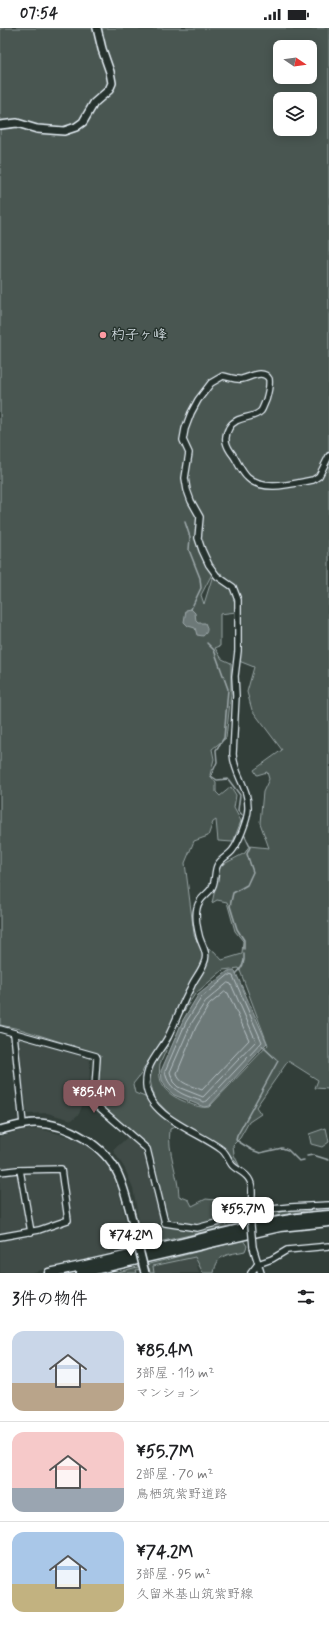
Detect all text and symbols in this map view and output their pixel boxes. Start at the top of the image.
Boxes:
text: 07:54 [20,4,58,24]
north arrow [273,40,317,84]
map controls [273,40,317,136]
button: layers [273,92,317,136]
place label: 杓子ヶ峰 [111,326,167,344]
marker: 杓子ヶ峰 [98,330,108,340]
pin: ¥85.4M [61,1080,127,1114]
text: ¥85.4M [72,1084,116,1101]
pin: ¥55.7M [210,1197,276,1231]
text: ¥55.7M [221,1201,265,1218]
pin: ¥74.2M [98,1223,164,1257]
text: ¥74.2M [109,1227,153,1244]
icon: filters [295,1286,317,1308]
text: 3件の物件 [12,1288,88,1310]
text: ¥85.4M [136,1340,193,1362]
icon: home [44,1347,92,1395]
text: 3部屋 · 113 m² [136,1365,214,1382]
text: マンション [136,1385,200,1402]
text: ¥55.7M [136,1441,194,1463]
icon: home [44,1448,92,1496]
text: 2部屋 · 70 m² [136,1466,213,1483]
text: 鳥栖筑紫野道路 [136,1486,227,1503]
text: ¥74.2M [136,1541,193,1563]
icon: home [44,1548,92,1596]
text: 3部屋 · 95 m² [136,1566,211,1583]
text: 久留米基山筑紫野線 [136,1586,253,1603]

